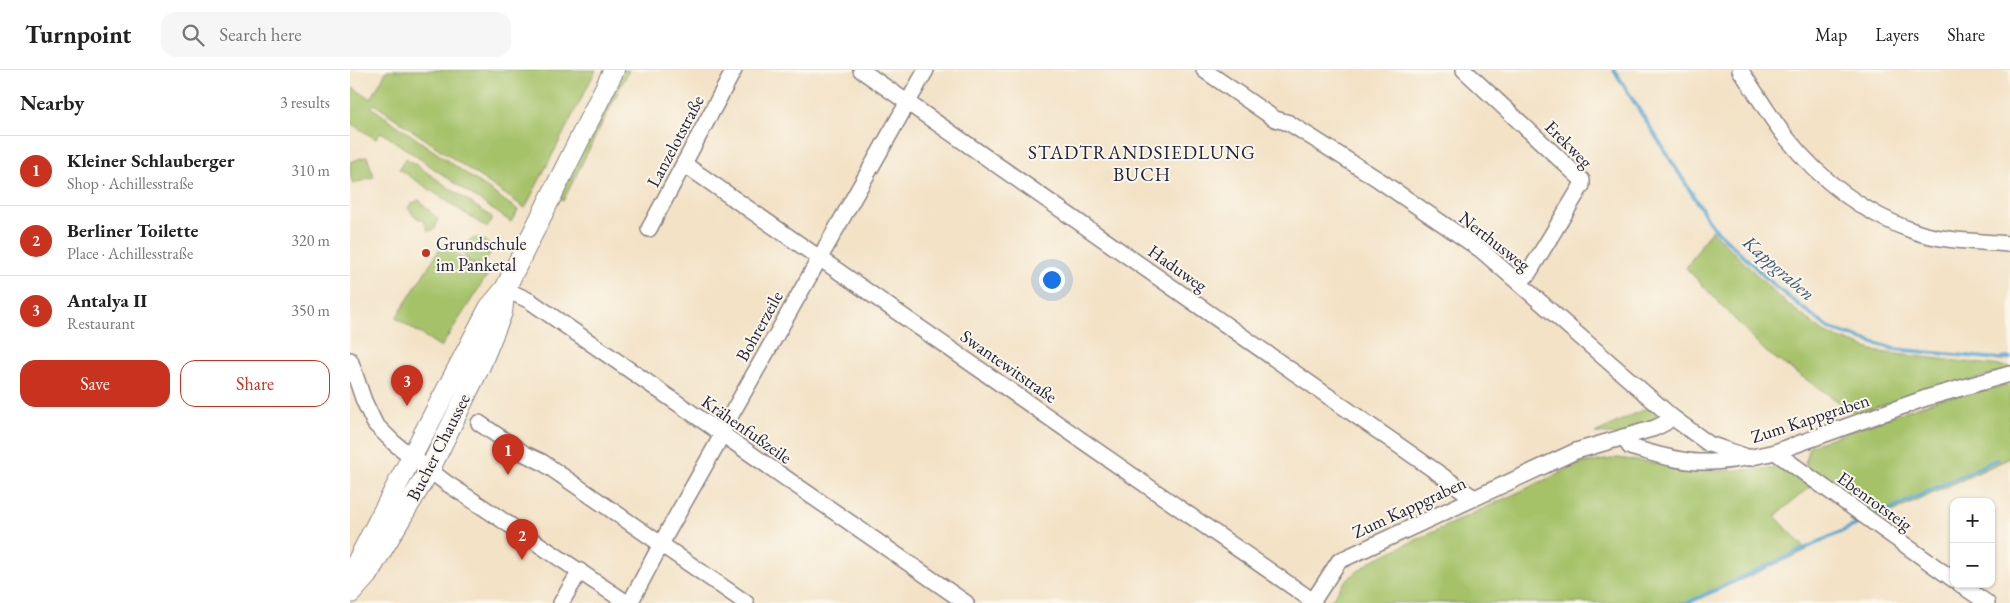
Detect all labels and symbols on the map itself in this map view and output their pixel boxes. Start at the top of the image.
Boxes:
street label: Lanzelotstraße [641,91,709,191]
street label: Erekweg [1540,115,1598,173]
district label: STADTRANDSIEDLUNG BUCH [1028,140,1256,187]
street label: Nerthusweg [1455,206,1535,276]
water label: Kappgraben [1737,229,1820,306]
place label: Grundschule im Panketal [436,232,526,276]
street label: Haduweg [1144,239,1212,297]
marker: Grundschule im Panketal [420,247,432,259]
your location [1039,267,1065,293]
street label: Bohrerzeile [730,287,788,365]
street label: Swantewitstraße [956,324,1062,408]
pin: 3 [391,365,423,406]
street label: Zum Kappgraben [1748,388,1872,448]
street label: Bucher Chaussee [401,389,475,505]
street label: Krähenfußzeile [697,389,797,469]
pin: 1 [492,434,524,475]
street label: Ebenrotsteig [1833,466,1917,536]
street label: Zum Kappgraben [1348,470,1470,543]
pin: 2 [506,519,538,560]

